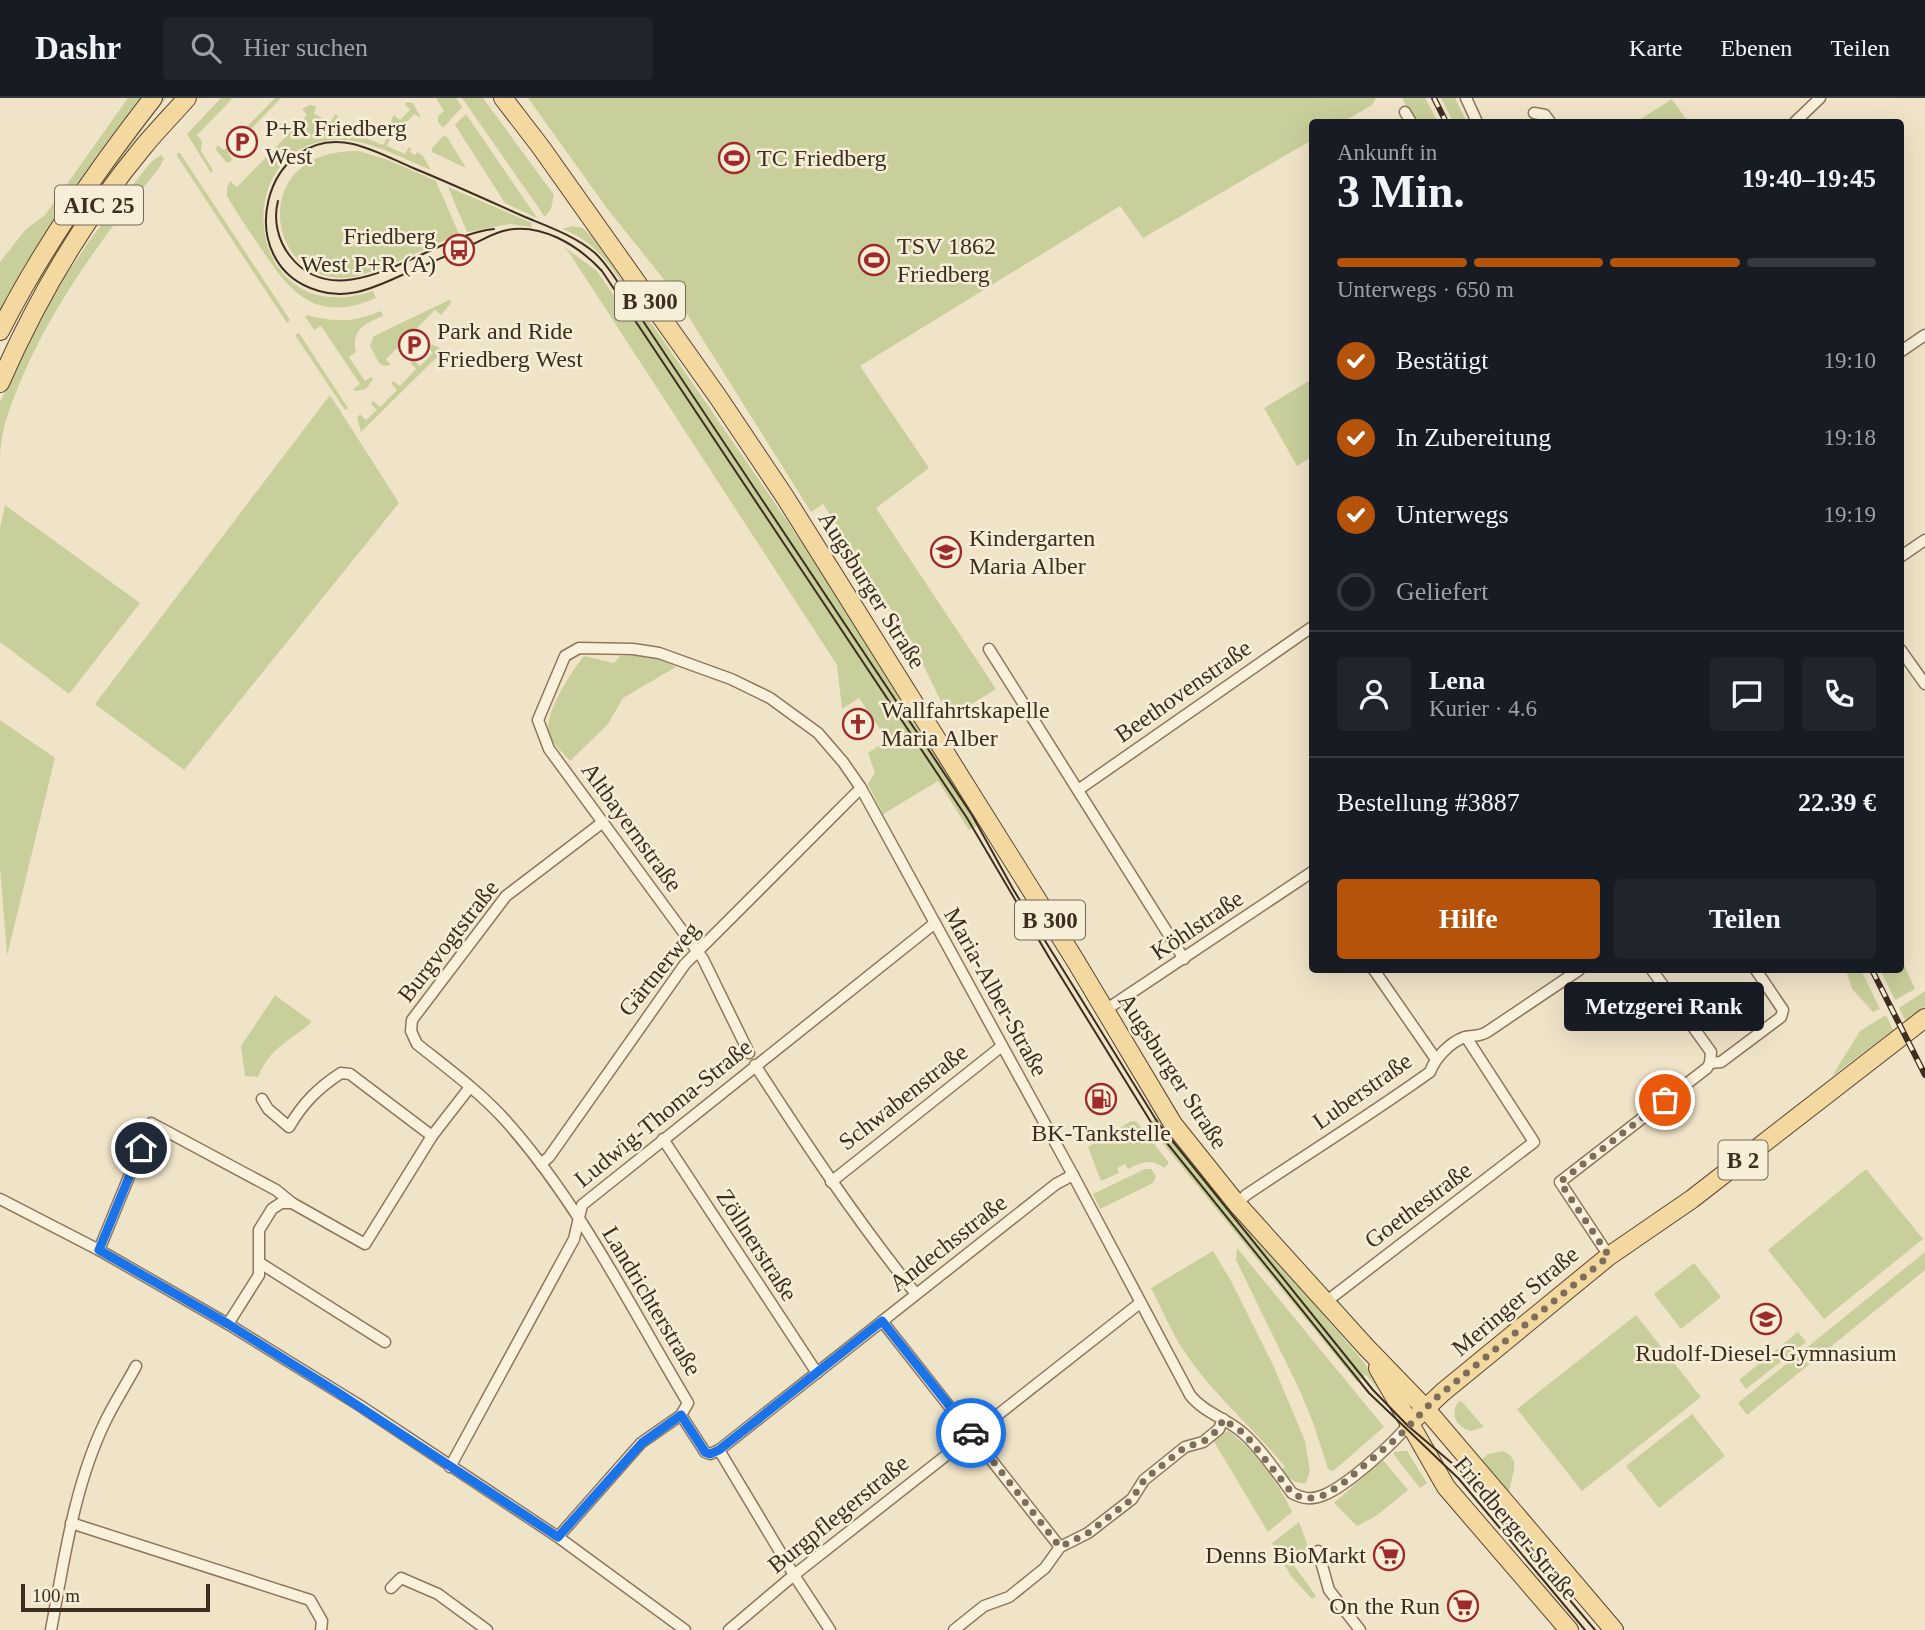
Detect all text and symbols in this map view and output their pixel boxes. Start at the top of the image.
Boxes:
search box [163,17,653,80]
icon: search [187,29,225,67]
text: Dashr [35,30,121,66]
text: Hier suchen [243,33,368,62]
text: Karte [1629,35,1682,61]
text: Ebenen [1720,35,1792,61]
text: Teilen [1830,35,1890,61]
place label: P+R Friedberg West [265,115,407,169]
parking icon: P+R Friedberg West [225,125,259,159]
text: Ankunft in [1337,140,1437,165]
sports icon: TC Friedberg [717,141,751,175]
place label: TC Friedberg [757,145,887,171]
text: 19:40–19:45 [1742,164,1876,193]
text: 3 Min. [1337,166,1465,217]
road number: AIC 25 [55,186,143,225]
place label: Friedberg West P+R (A) [300,223,436,277]
bus stop icon: Friedberg West P+R (A) [442,233,476,267]
place label: TSV 1862 Friedberg [897,233,996,287]
sports icon: TSV 1862 Friedberg [857,243,891,277]
text: Unterwegs · 650 m [1337,277,1514,302]
road number: B 300 [615,282,685,320]
place label: Park and Ride Friedberg West [437,318,583,372]
parking icon: Park and Ride Friedberg West [397,328,431,362]
icon: check [1337,342,1375,380]
text: Bestätigt [1396,346,1488,375]
text: 19:10 [1824,348,1876,373]
icon: check [1337,419,1375,457]
text: In Zubereitung [1396,423,1551,452]
text: 19:18 [1824,425,1876,450]
icon: check [1337,496,1375,534]
text: Unterwegs [1396,500,1509,529]
text: 19:19 [1824,502,1876,527]
street label: Augsburger Straße [813,507,931,673]
place label: Kindergarten Maria Alber [969,525,1095,579]
school or university icon: Kindergarten Maria Alber [929,535,963,569]
text: Geliefert [1396,577,1488,606]
street label: Beethovenstraße [1110,634,1256,748]
button: person [1337,657,1411,731]
button: chat [1710,657,1784,731]
button: phone [1802,657,1876,731]
text: Lena [1429,666,1485,695]
text: Kurier · 4.6 [1429,696,1537,721]
place label: Wallfahrtskapelle Maria Alber [881,697,1050,751]
church icon: Wallfahrtskapelle Maria Alber [841,707,875,741]
street label: Altbayernstraße [576,757,688,897]
text: Bestellung #3887 [1337,788,1520,817]
text: 22.39 € [1798,788,1876,817]
street label: Burgvogtstraße [392,875,504,1007]
button: Hilfe [1337,879,1600,959]
button: Teilen [1614,879,1876,959]
street label: Köhlstraße [1146,885,1248,965]
road number: B 300 [1015,900,1085,940]
street label: Maria-Alber-Straße [939,903,1053,1081]
street label: Gärtnerweg [613,917,705,1021]
callout: Metzgerei Rank [1565,981,1765,1030]
street label: Augsburger Straße [1113,988,1233,1154]
text: Metzgerei Rank [1585,994,1743,1019]
street label: Ludwig-Thoma-Straße [569,1034,757,1192]
street label: Schwabenstraße [834,1039,972,1155]
street label: Luberstraße [1308,1047,1416,1135]
pin [1635,1070,1695,1130]
icon: bag [1646,1081,1684,1119]
fuel station icon: BK-Tankstelle [1084,1082,1118,1116]
pin [111,1118,171,1178]
place label: BK-Tankstelle [1031,1120,1171,1146]
icon: home [122,1129,160,1167]
road number: B 2 [1718,1140,1768,1180]
street label: Goethestraße [1360,1157,1476,1253]
street label: Zöllnerstraße [711,1184,803,1306]
street label: Andechsstraße [884,1189,1012,1297]
street label: Landrichterstraße [597,1222,707,1380]
street label: Meringer Straße [1447,1241,1583,1361]
school or university icon: Rudolf-Diesel-Gymnasium [1749,1302,1783,1336]
place label: Rudolf-Diesel-Gymnasium [1635,1340,1897,1366]
courier [936,1398,1006,1468]
icon: car [952,1414,990,1452]
street label: Burgpflegerstraße [763,1450,913,1578]
street label: Friedberger Straße [1449,1451,1583,1605]
supermarket icon: Denns BioMarkt [1372,1538,1406,1572]
place label: Denns BioMarkt [1205,1542,1366,1568]
scale bar [21,1581,210,1613]
text: 100 m [32,1585,80,1606]
supermarket icon: On the Run [1446,1589,1480,1623]
place label: On the Run [1329,1593,1440,1619]

